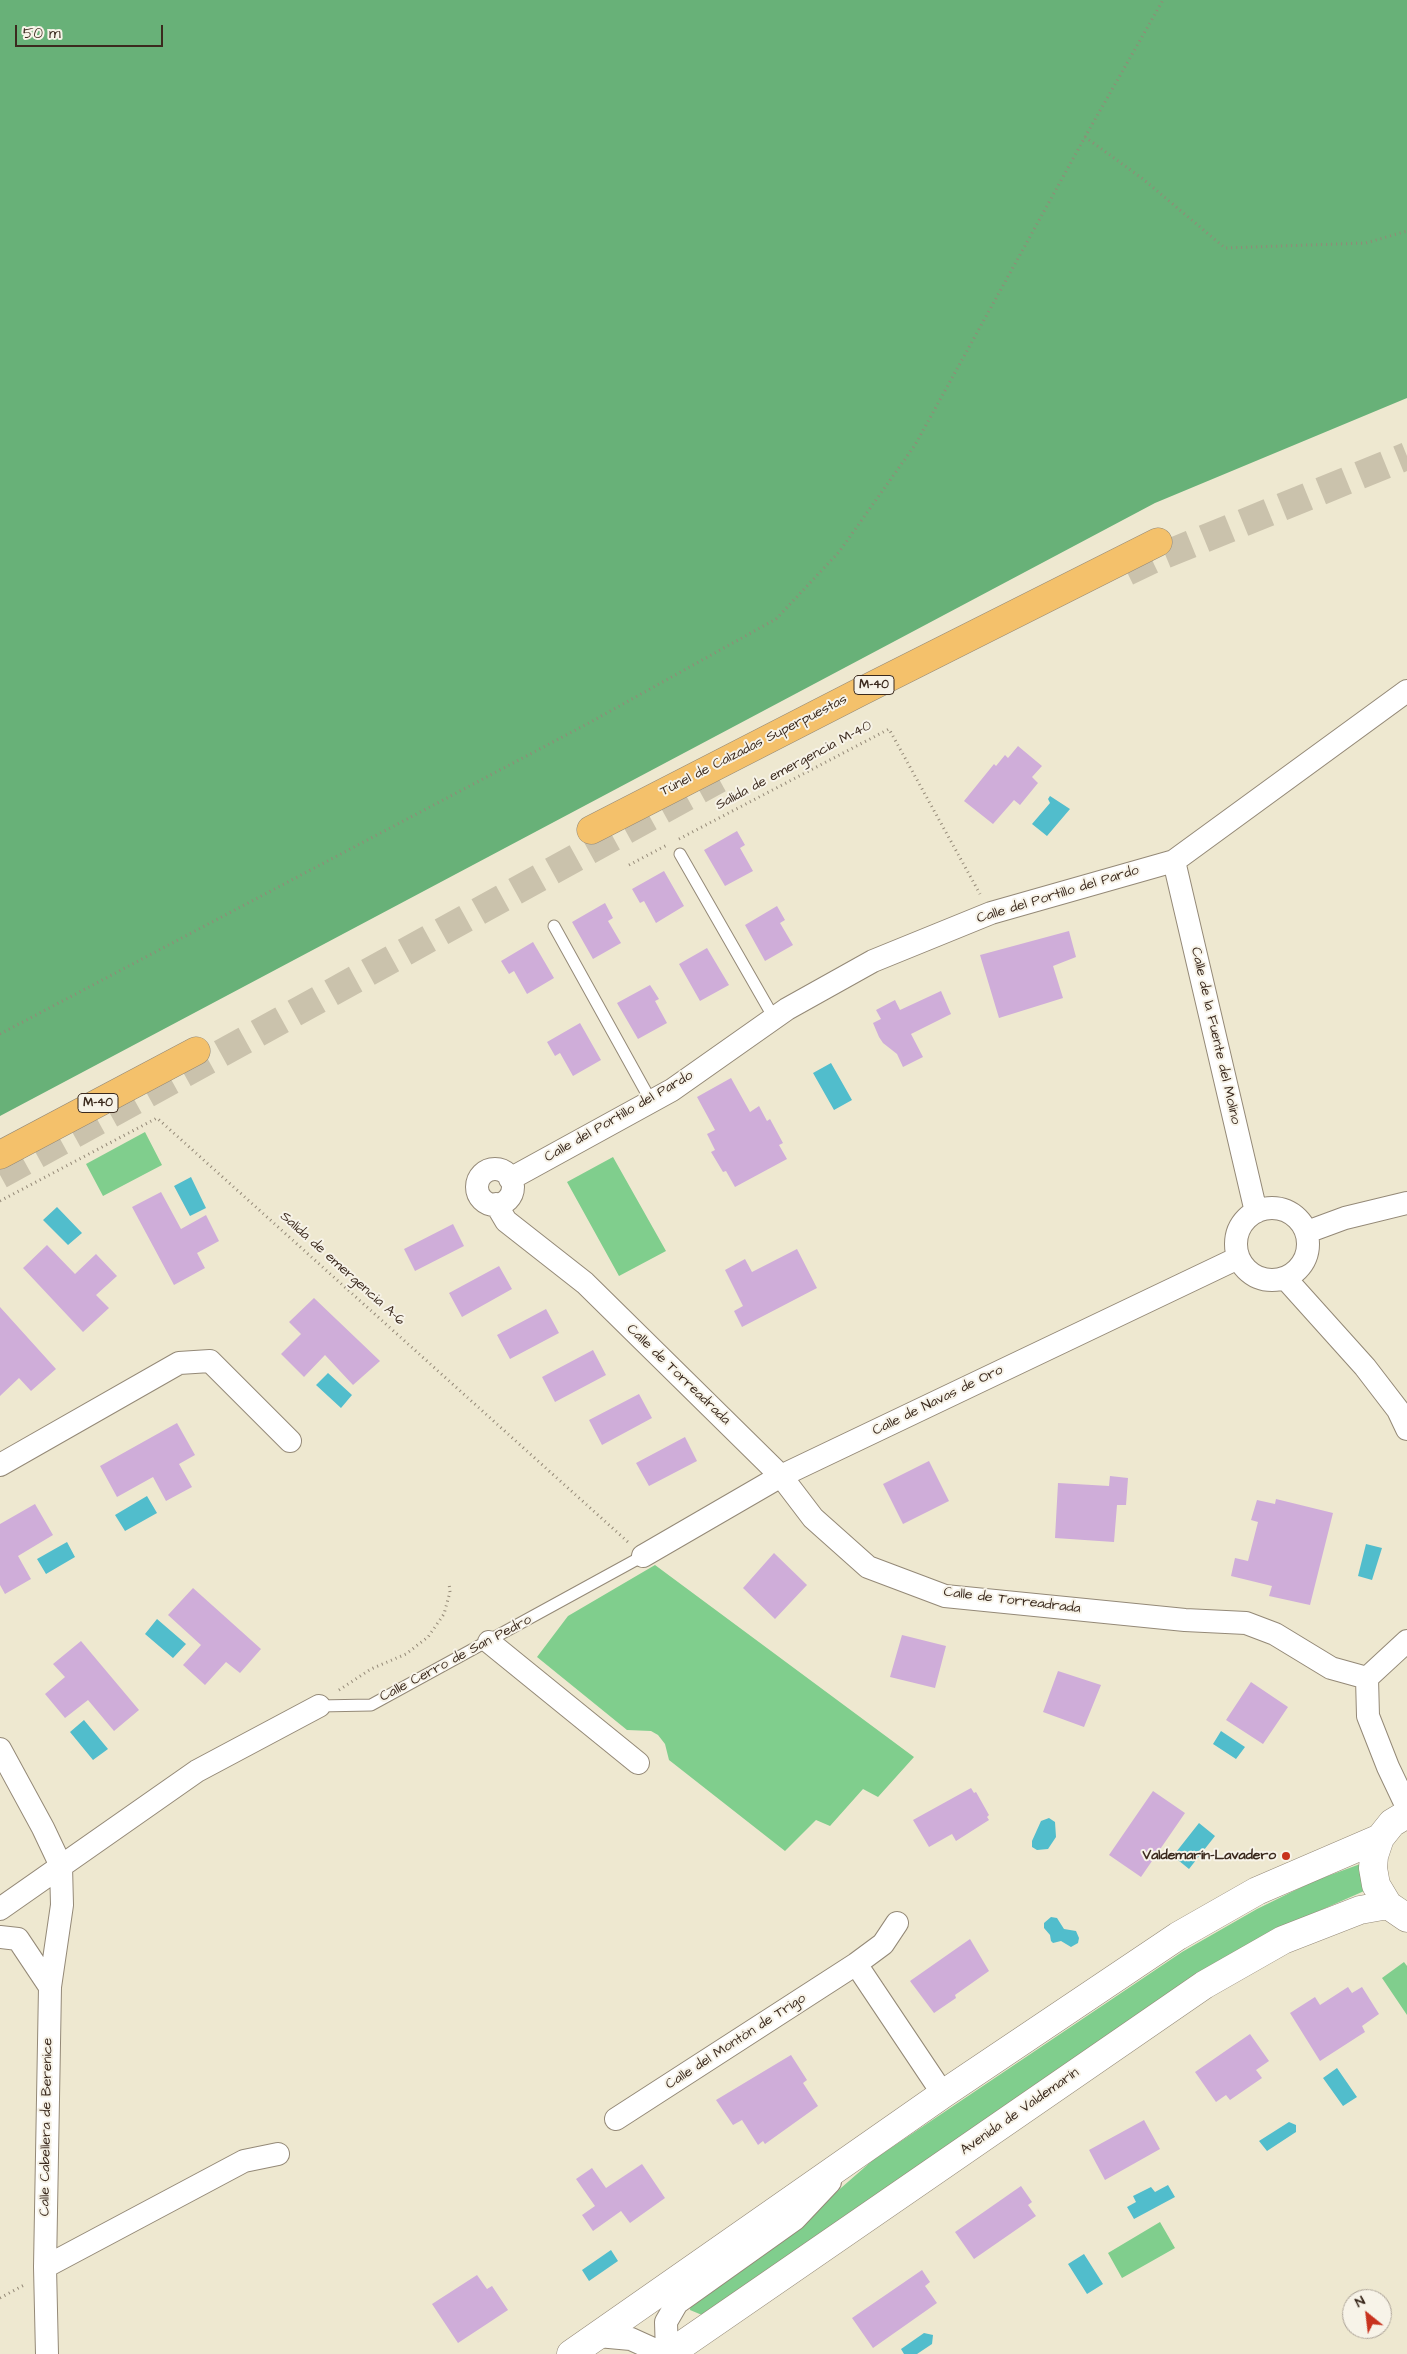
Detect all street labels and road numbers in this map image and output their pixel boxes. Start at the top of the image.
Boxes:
road number: M-40 [854,676,894,694]
street label: Túnel de Calzadas Superpuestas [658,691,850,801]
street label: Salida de emergencia M-40 [713,718,875,814]
street label: Calle del Portillo del Pardo [975,862,1141,928]
street label: Calle de la Fuente del Molino [1186,946,1244,1126]
street label: Calle del Portillo del Pardo [542,1068,696,1166]
road number: M-40 [78,1094,118,1112]
street label: Salida de emergencia A-6 [276,1209,408,1329]
street label: Calle de Torreadrada [623,1321,733,1429]
street label: Calle de Navas de Oro [870,1362,1006,1440]
street label: Calle de Torreadrada [942,1584,1082,1618]
street label: Calle Cerro de San Pedro [377,1612,535,1706]
street label: Calle del Montón de Trigo [663,1990,809,2094]
street label: Calle Cabellera de Berenice [37,2038,57,2216]
street label: Avenida de Valdemarín [957,2065,1083,2159]

